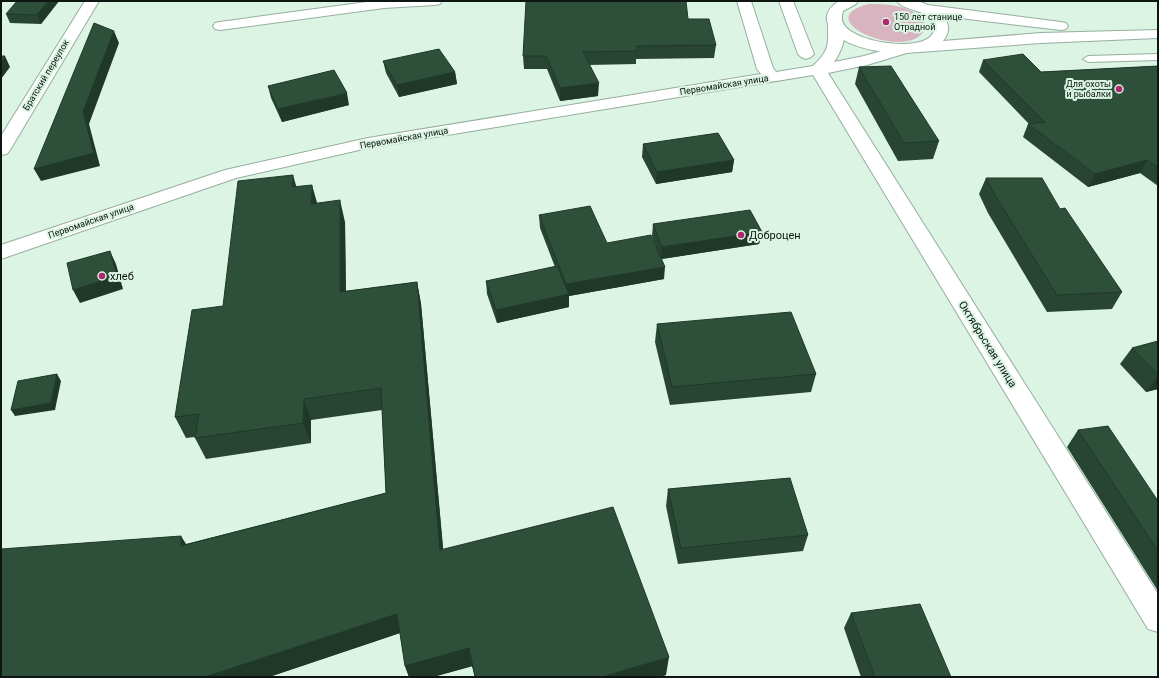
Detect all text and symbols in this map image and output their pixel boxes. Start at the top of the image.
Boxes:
place label: 150 лет станице Отрадной [894,12,962,32]
marker: 150 лет станице Отрадной [881,17,891,27]
street label: Братский переулок [21,38,71,112]
street label: Первомайская улица [679,73,769,97]
place label: Для охоты и рыбалки [1066,79,1111,99]
marker: Для охоты и рыбалки [1114,84,1124,94]
street label: Первомайская улица [359,125,449,151]
street label: Первомайская улица [47,202,135,240]
place label: Доброцен [749,229,801,242]
marker: Доброцен [736,230,746,240]
place label: хлеб [110,270,134,283]
marker: хлеб [97,271,107,281]
street label: Октябрьская улица [956,299,1019,390]

